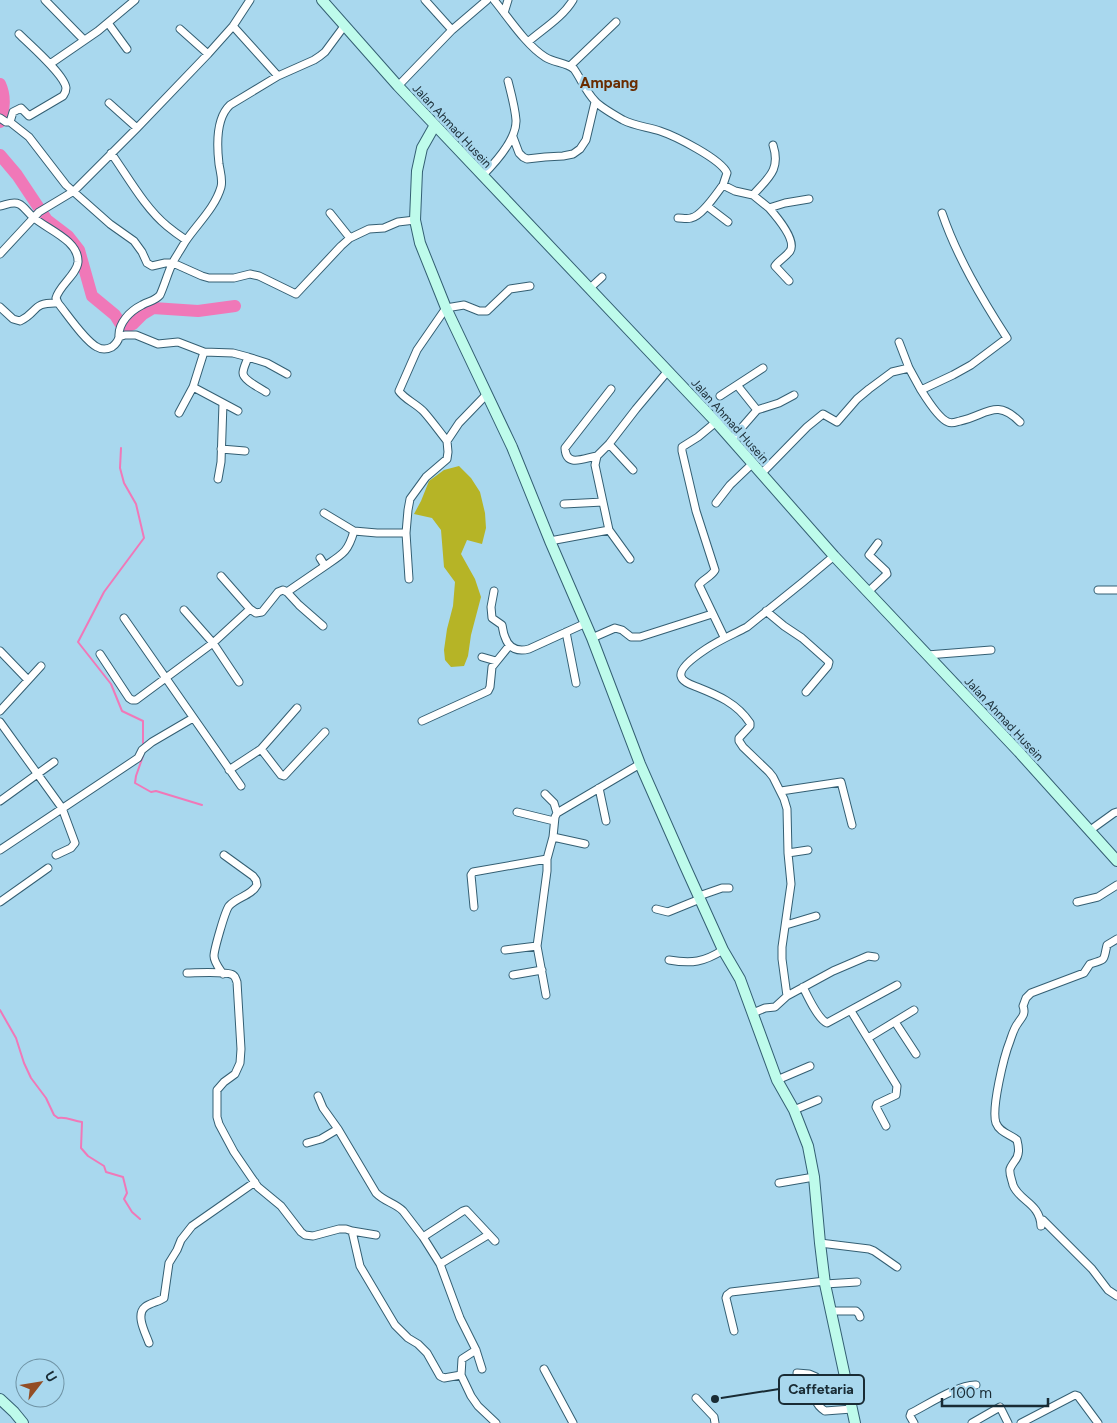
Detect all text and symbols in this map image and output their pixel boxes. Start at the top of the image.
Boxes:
district label: Ampang [580,74,638,92]
street label: Jalan Ahmad Husein [410,81,495,171]
street label: Jalan Ahmad Husein [688,376,772,466]
street label: Jalan Ahmad Husein [962,674,1047,764]
north arrow [15,1358,65,1408]
text: U [41,1368,61,1385]
callout: Caffetaria [779,1375,864,1404]
scale bar [942,1376,1048,1408]
text: Caffetaria [788,1381,854,1398]
text: 100 m [950,1384,992,1402]

